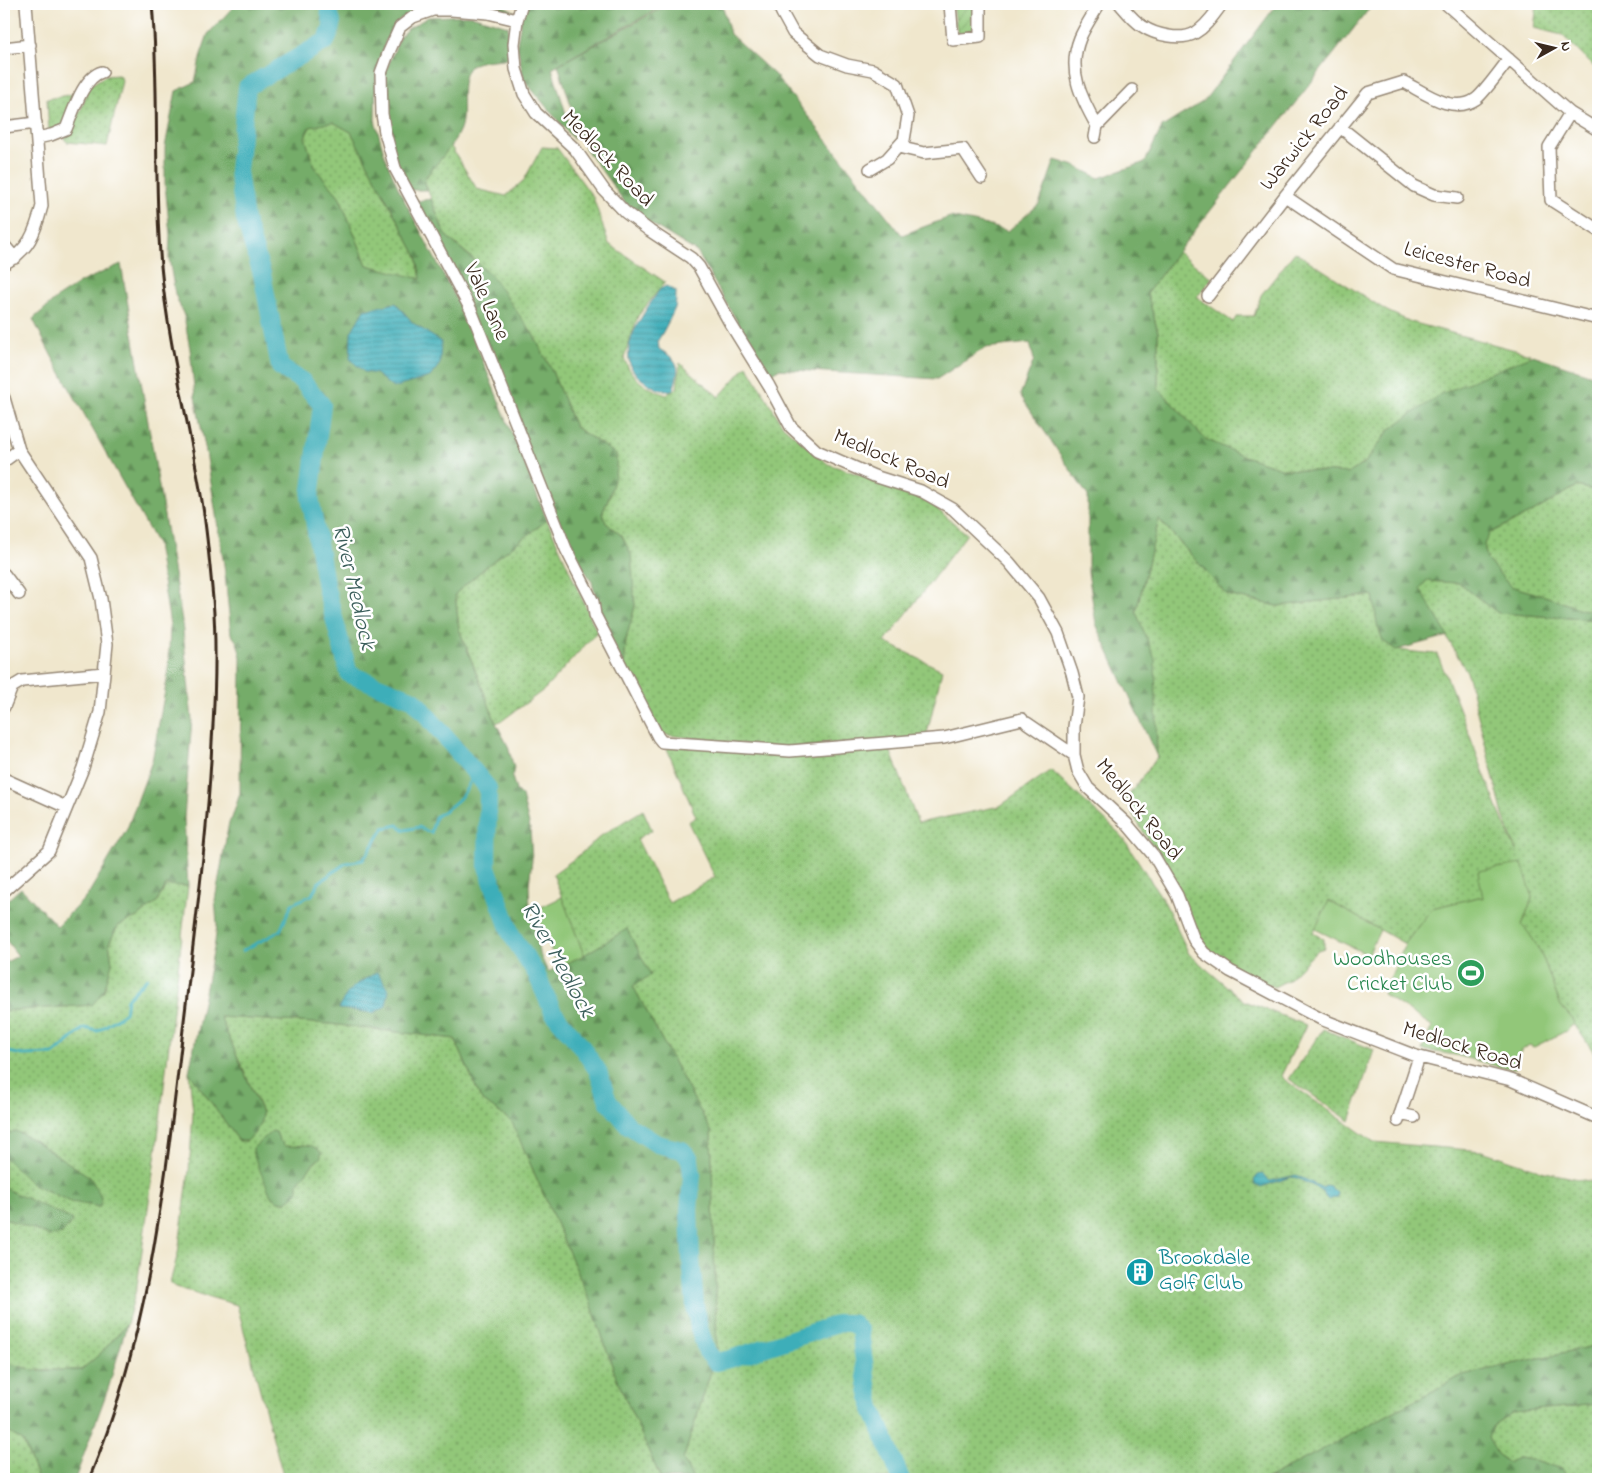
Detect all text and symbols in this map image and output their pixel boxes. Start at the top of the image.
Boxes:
north arrow [1530,22,1580,72]
text: N [1554,40,1576,53]
street label: Warwick Road [1253,80,1357,198]
street label: Medlock Road [553,103,661,215]
street label: Leicester Road [1400,234,1534,298]
street label: Vale Lane [454,257,517,346]
street label: Medlock Road [828,421,954,499]
water label: River Medlock [322,521,385,655]
street label: Medlock Road [1087,752,1189,868]
water label: River Medlock [511,895,604,1026]
place label: Woodhouses Cricket Club [1333,944,1452,1001]
sports icon: Woodhouses Cricket Club [1456,958,1486,988]
street label: Medlock Road [1398,1014,1526,1080]
place label: Brookdale Golf Club [1158,1243,1250,1300]
building icon: Brookdale Golf Club [1125,1257,1155,1287]

